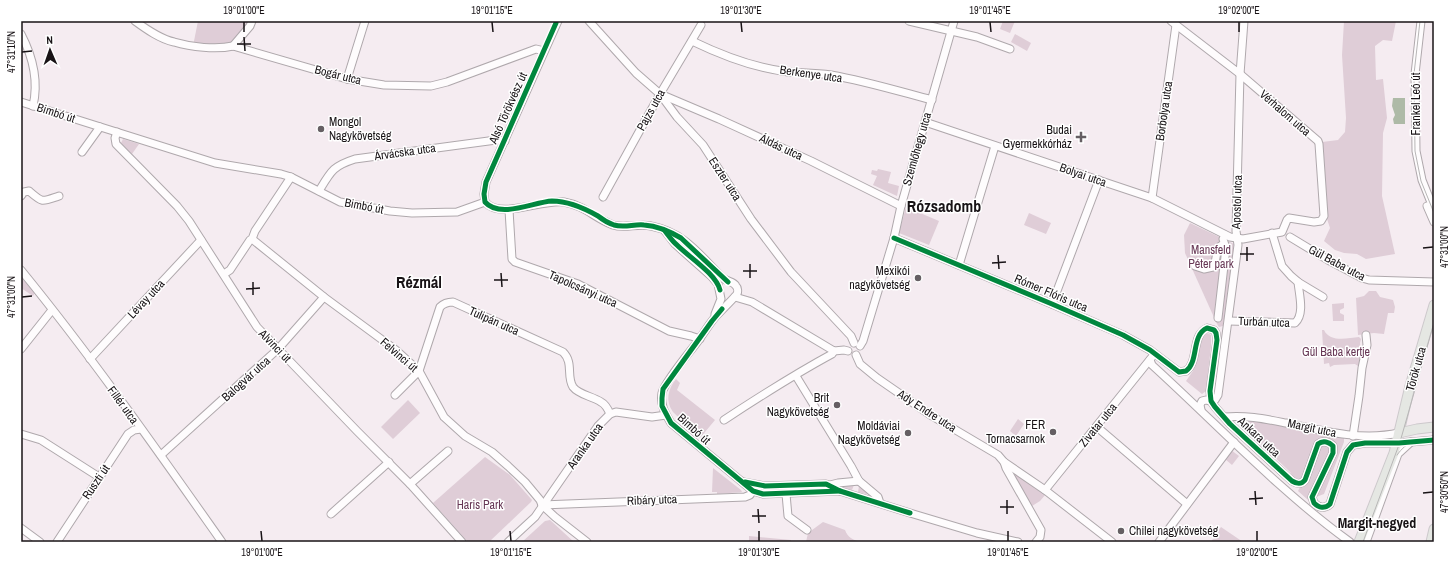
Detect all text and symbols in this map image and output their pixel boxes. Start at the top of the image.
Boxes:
text: 19°01'00"E [223,4,265,17]
text: 19°01'15"E [471,4,513,17]
text: 19°01'30"E [720,4,762,17]
text: 19°01'45"E [969,4,1011,17]
text: 19°02'00"E [1218,4,1260,17]
north arrow [30,30,70,70]
text: 47°31'10"N [5,31,18,73]
text: N [46,33,53,47]
street label: Bogár utca [313,61,364,89]
street label: Berkenye utca [779,62,844,86]
street label: Alsó Törökvész út [485,69,531,147]
street label: Frankel Leó út [1408,72,1424,135]
street label: Borbolya utca [1152,80,1176,142]
street label: Pajzs utca [633,86,669,134]
street label: Vérhalom utca [1256,86,1314,140]
street label: Bimbó út [35,99,77,127]
street label: Szemlőhegy utca [899,110,935,187]
place label: Mongol Nagykövetség [329,114,392,144]
place label: Budai Gyermekkórház [1003,122,1072,152]
marker: Mongol Nagykövetség [316,124,326,134]
street label: Áldás utca [756,130,806,164]
marker: Budai Gyermekkórház [1075,131,1087,143]
street label: Árvácska utca [372,140,437,164]
street label: Eszter utca [705,154,745,204]
street label: Bolyai utca [1057,160,1109,191]
street label: Apostol utca [1228,174,1246,230]
street label: Bimbó út [343,194,385,218]
district label: Rózsadomb [907,195,981,217]
text: 47°31'00"N [1438,226,1451,268]
street label: Gül Baba utca [1306,241,1369,285]
park label: Mansfeld Péter park [1188,242,1234,272]
place label: Mexikói nagykövetség [849,263,911,293]
street label: Tapolcsányi utca [546,267,620,311]
street label: Rómer Flóris utca [1012,270,1091,316]
district label: Rézmál [396,271,442,293]
marker: Mexikói nagykövetség [913,273,923,283]
text: 47°31'00"N [5,276,18,318]
street label: Lévay utca [124,276,168,322]
street label: Tulipán utca [466,303,522,339]
street label: Turbán utca [1238,313,1291,331]
street label: Alvinci út [254,325,295,366]
street label: Felvinci út [377,334,421,376]
park label: Gül Baba kertje [1302,344,1370,360]
street label: Török utca [1402,344,1430,393]
street label: Balogvár utca [218,353,274,405]
street label: Fillér utca [104,383,142,428]
street label: Ady Endre utca [894,385,960,436]
place label: Brit Nagykövetség [767,390,830,420]
street label: Zivatar utca [1075,399,1121,450]
marker: Brit Nagykövetség [832,400,842,410]
street label: Bimbó út [674,410,714,448]
street label: Ankara utca [1234,413,1284,461]
street label: Margit utca [1286,415,1338,441]
place label: FER Tornacsarnok [986,417,1045,447]
place label: Moldáviai Nagykövetség [838,418,901,448]
street label: Aranka utca [563,419,607,473]
marker: FER Tornacsarnok [1048,427,1058,437]
marker: Moldáviai Nagykövetség [903,428,913,438]
street label: Ruszti út [79,461,114,503]
text: 47°30'50"N [1438,471,1451,513]
street label: Ribáry utca [627,491,678,509]
park label: Haris Park [457,497,503,513]
district label: Margit-negyed [1338,514,1416,532]
place label: Chilei nagykövetség [1129,523,1219,539]
marker: Chilei nagykövetség [1116,526,1126,536]
text: 19°01'00"E [241,546,283,559]
text: 19°01'15"E [490,546,532,559]
text: 19°01'30"E [738,546,780,559]
text: 19°01'45"E [987,546,1029,559]
text: 19°02'00"E [1236,546,1278,559]

